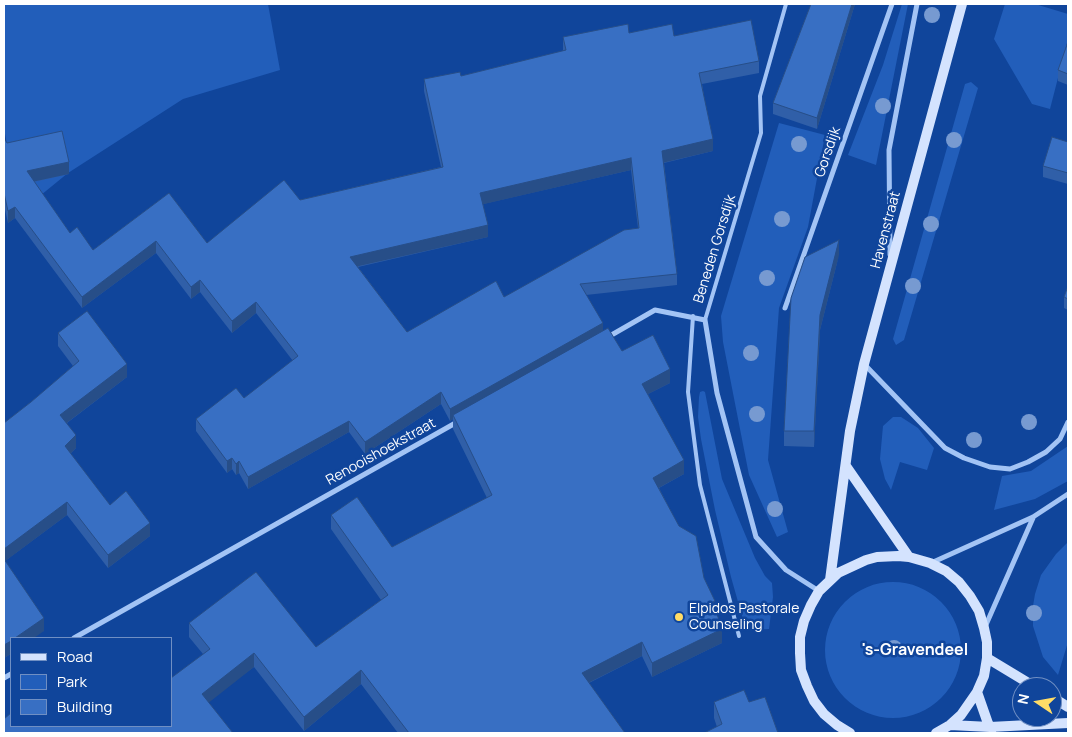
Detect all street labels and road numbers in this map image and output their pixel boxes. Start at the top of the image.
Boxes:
street label: Gorsdijk [812,125,844,179]
street label: Havenstraat [868,190,904,270]
street label: Beneden Gorsdijk [690,193,740,305]
street label: Renooishoekstraat [323,415,439,489]

